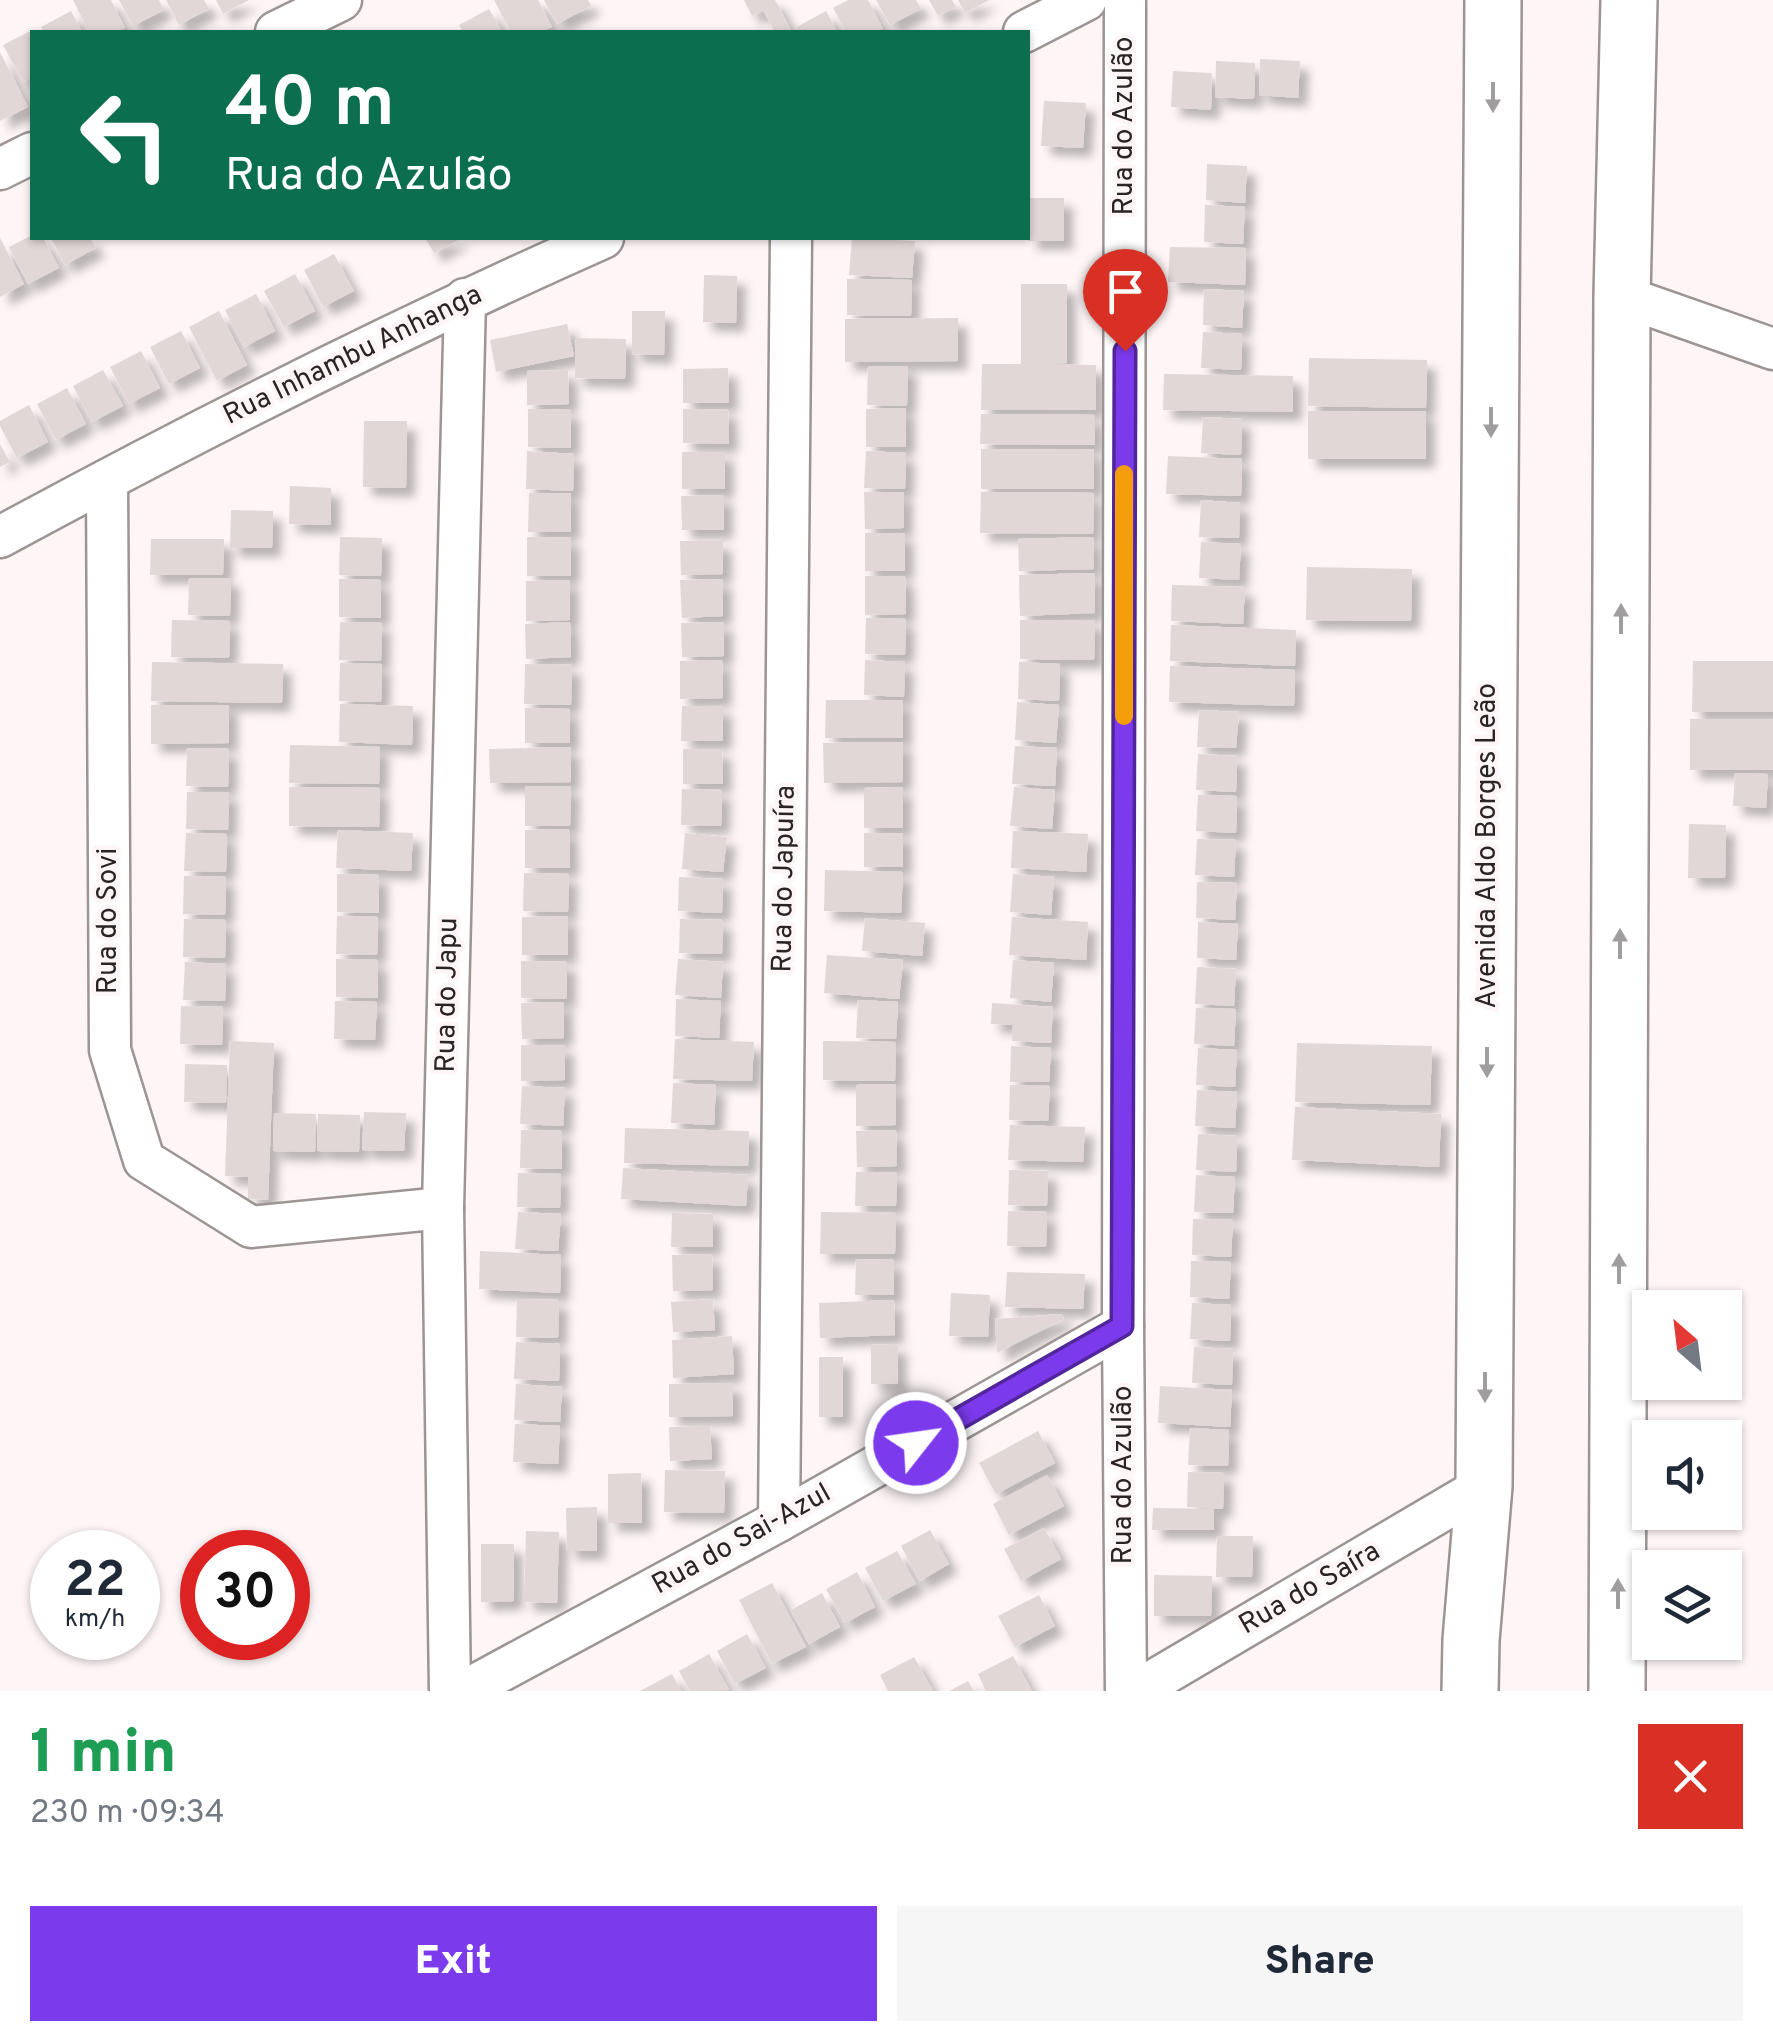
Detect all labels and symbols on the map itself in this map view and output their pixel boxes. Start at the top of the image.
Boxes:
street label: Rua do Azulão [1107,37,1143,215]
one-way arrow [1485,82,1501,114]
pin [1083,249,1168,352]
street label: Rua Inhambu Anhanga [218,278,488,434]
one-way arrow [1483,407,1499,439]
one-way arrow [1613,602,1629,634]
street label: Avenida Aldo Borges Leão [1470,683,1506,1009]
street label: Rua do Japuíra [765,785,805,973]
street label: Rua do Sovi [91,848,127,994]
street label: Rua do Japu [429,917,467,1073]
one-way arrow [1612,927,1628,959]
one-way arrow [1479,1047,1495,1079]
one-way arrow [1611,1252,1627,1284]
north arrow [1632,1290,1742,1400]
one-way arrow [1477,1372,1493,1404]
street label: Rua do Azulão [1106,1386,1142,1564]
position arrow [864,1391,968,1495]
street label: Rua do Sai-Azul [646,1476,838,1604]
speed limit sign: 30 [180,1530,310,1660]
street label: Rua do Saíra [1233,1534,1387,1644]
one-way arrow [1610,1577,1626,1609]

